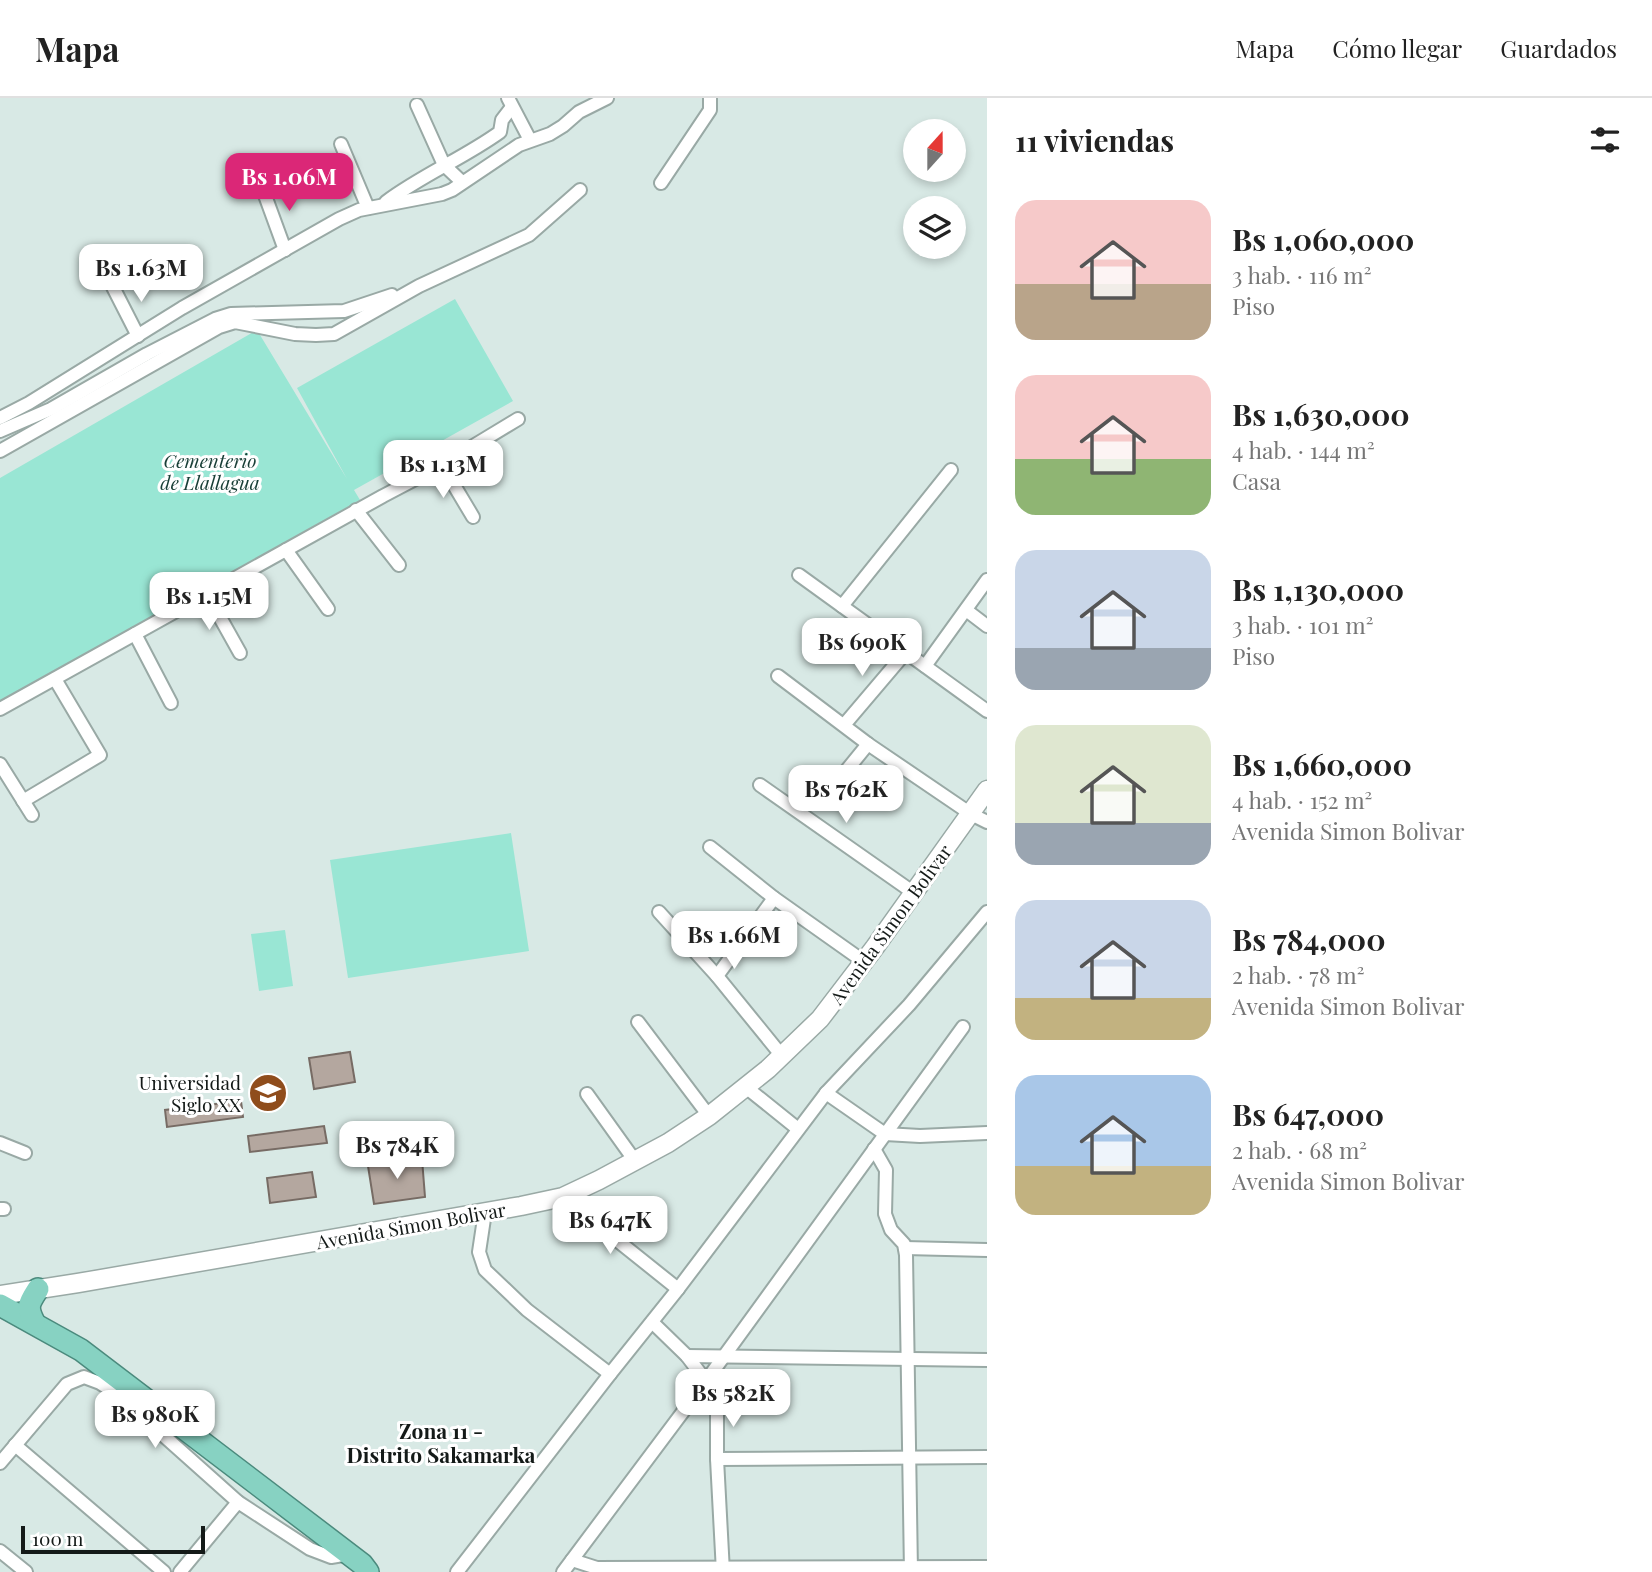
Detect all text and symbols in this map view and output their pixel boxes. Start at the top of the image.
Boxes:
text: Mapa [35,26,119,70]
text: Mapa [1236,32,1294,64]
text: Cómo llegar [1332,32,1462,64]
text: Guardados [1500,32,1617,64]
north arrow [903,119,966,182]
map controls [903,119,966,259]
text: 11 viviendas [1015,120,1174,160]
icon: filters [1586,121,1624,159]
pin: Bs 1.06M [217,153,361,213]
text: Bs 1.06M [241,160,337,191]
button: layers [903,196,966,259]
text: Bs 1,060,000 [1232,219,1414,259]
icon: home [1071,228,1155,312]
pin: Bs 1.63M [69,244,213,304]
text: Bs 1.63M [95,251,187,282]
text: 3 hab. · 116 m² [1232,259,1372,290]
text: Piso [1232,290,1275,321]
text: Bs 1,630,000 [1232,394,1410,434]
icon: home [1071,403,1155,487]
text: 4 hab. · 144 m² [1232,434,1375,465]
pin: Bs 1.13M [371,440,515,500]
park label: Cementerio de Llallagua [160,447,260,495]
text: Bs 1.13M [399,447,487,478]
text: Casa [1232,465,1281,496]
text: Bs 1,130,000 [1232,569,1404,609]
pin: Bs 1.15M [137,573,281,632]
icon: home [1071,578,1155,662]
text: Bs 1.15M [166,579,252,610]
text: 3 hab. · 101 m² [1232,609,1373,640]
pin: Bs 690K [797,618,927,678]
text: Bs 690K [818,625,906,656]
text: Piso [1232,640,1275,671]
text: Bs 1,660,000 [1232,744,1412,784]
icon: home [1071,753,1155,837]
pin: Bs 762K [781,766,911,825]
text: Bs 762K [804,772,888,803]
text: 4 hab. · 152 m² [1232,784,1372,815]
text: Avenida Simon Bolivar [1232,815,1464,846]
street label: Avenida Simon Bolivar [822,838,957,1010]
pin: Bs 1.66M [662,912,806,971]
text: Bs 1.66M [687,918,781,949]
text: Bs 784,000 [1232,919,1386,959]
icon: home [1071,928,1155,1012]
text: 2 hab. · 78 m² [1232,959,1365,990]
text: Avenida Simon Bolivar [1232,990,1464,1021]
place label: Universidad Siglo XX [139,1069,241,1117]
school or university icon: Universidad Siglo XX [247,1072,289,1114]
text: Bs 647,000 [1232,1094,1384,1134]
icon: home [1071,1103,1155,1187]
pin: Bs 784K [332,1122,462,1181]
text: Bs 784K [355,1128,439,1159]
text: 2 hab. · 68 m² [1232,1134,1367,1165]
text: Avenida Simon Bolivar [1232,1165,1464,1196]
street label: Avenida Simon Bolivar [313,1195,508,1255]
pin: Bs 647K [545,1196,675,1256]
text: Bs 647K [568,1203,652,1234]
pin: Bs 582K [668,1370,798,1429]
text: Bs 582K [691,1376,775,1407]
pin: Bs 980K [90,1390,220,1450]
text: Bs 980K [111,1397,199,1428]
district label: Zona 11 - Distrito Sakamarka [347,1416,536,1468]
scale bar [21,1523,205,1555]
text: 100 m [32,1525,83,1551]

